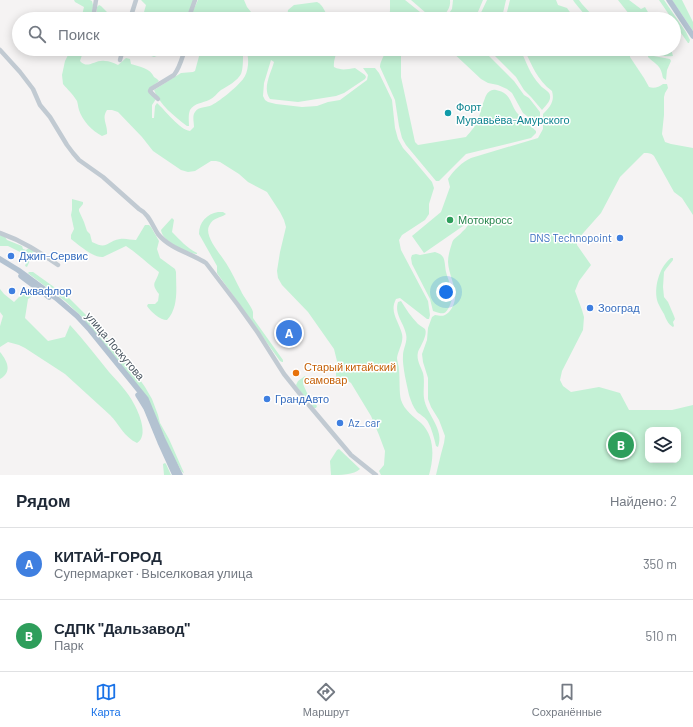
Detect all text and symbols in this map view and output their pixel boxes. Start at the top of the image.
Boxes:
search box [12,12,681,56]
icon: search [26,23,48,45]
text: Поиск [58,25,100,43]
place label: Форт Муравьёва-Амурского [456,100,570,126]
marker: Форт Муравьёва-Амурского [443,108,453,118]
place label: Мотокросс [458,213,513,226]
marker: Мотокросс [445,215,455,225]
place label: DNS Technopoint [530,231,612,244]
marker: DNS Technopoint [615,233,625,243]
place label: Джип-Сервис [19,249,88,262]
marker: Джип-Сервис [6,251,16,261]
your location [436,282,456,302]
place label: Аквафлор [20,284,72,297]
marker: Аквафлор [7,286,17,296]
place label: Зооград [598,301,640,314]
marker: Зооград [585,303,595,313]
street label: улица Лоскутова [83,309,148,383]
pin: A [276,318,302,348]
place label: Старый китайский самовар [304,360,396,386]
marker: Старый китайский самовар [291,368,301,378]
place label: ГрандАвто [275,392,329,405]
marker: ГрандАвто [262,394,272,404]
place label: Az_car [348,416,380,429]
marker: Az_car [335,418,345,428]
map controls [645,427,681,463]
button: layers [645,427,681,463]
pin: B [608,430,634,460]
text: Рядом [16,490,71,510]
text: Найдено: 2 [610,493,677,509]
text: КИТАЙ-ГОРОД [54,547,162,565]
text: A [25,556,33,572]
text: 350 m [643,556,677,572]
text: Супермаркет · Выселковая улица [54,565,253,581]
text: СДПК "Дальзавод" [54,619,190,637]
text: B [25,628,33,644]
text: 510 m [645,628,677,644]
text: Парк [54,637,84,653]
tab: Карта [91,681,121,718]
tab: Маршрут [303,681,350,718]
tab: Сохранённые [532,681,602,718]

